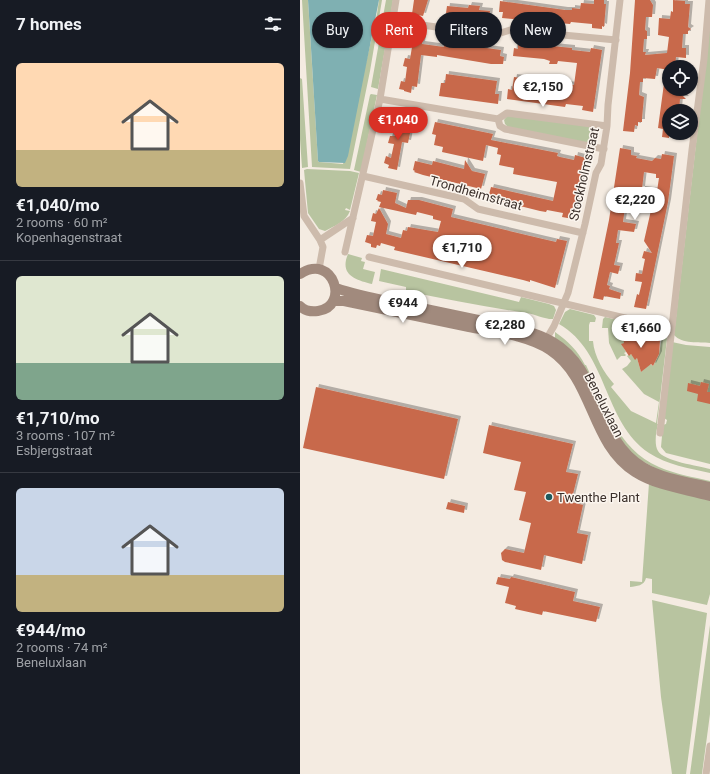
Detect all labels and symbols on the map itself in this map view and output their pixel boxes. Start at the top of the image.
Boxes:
pin: €2,150 [510,74,576,108]
pin: €1,040 [365,107,431,141]
street label: Stockholmstraat [566,126,602,222]
street label: Trondheimstraat [428,173,524,213]
pin: €2,220 [602,187,668,221]
pin: €1,710 [429,235,495,269]
pin: €944 [379,290,427,324]
pin: €2,280 [472,312,538,346]
pin: €1,660 [608,315,674,349]
street label: Beneluxlaan [581,370,627,440]
place label: Twenthe Plant [557,490,640,505]
marker: Twenthe Plant [544,492,554,502]

